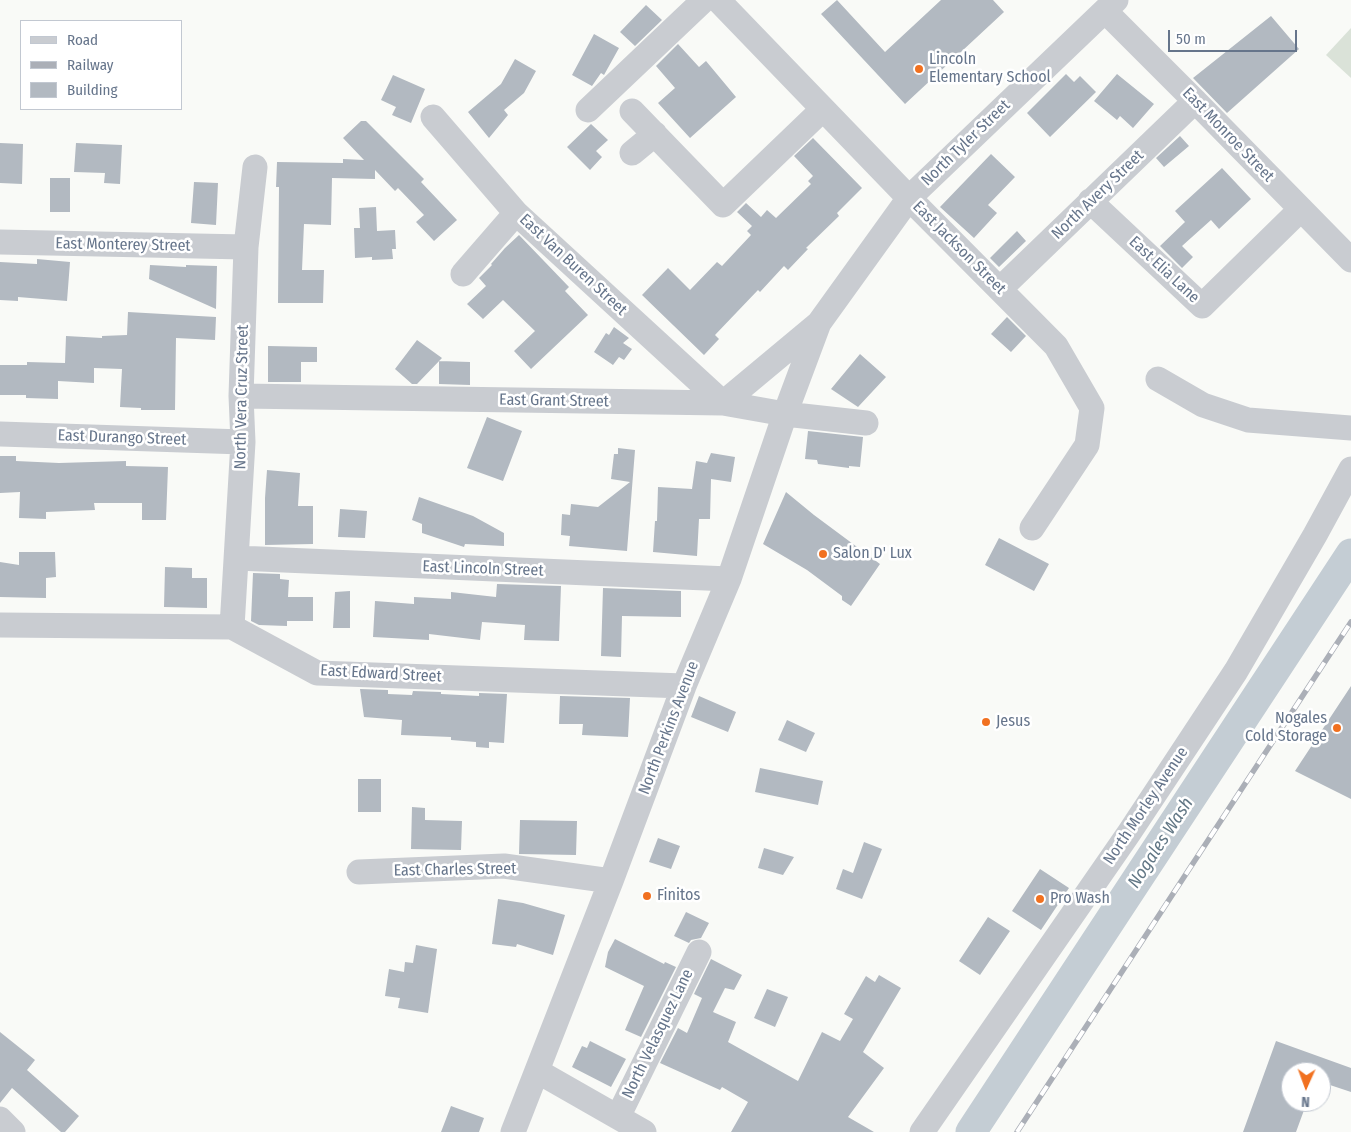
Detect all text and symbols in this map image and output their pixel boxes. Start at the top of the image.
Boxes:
legend [20,20,182,110]
scale bar [1171,20,1300,52]
text: 50 m [1176,30,1206,48]
text: Road [67,31,98,49]
place label: Lincoln Elementary School [929,50,1051,88]
text: Railway [67,56,114,74]
marker: Lincoln Elementary School [913,63,925,75]
text: Building [67,81,118,99]
street label: East Monroe Street [1178,84,1278,186]
street label: North Tyler Street [918,96,1014,190]
street label: North Avery Street [1048,146,1148,244]
street label: East Jackson Street [908,197,1010,299]
street label: East Van Buren Street [515,210,631,320]
street label: East Elia Lane [1125,233,1203,307]
street label: East Monterey Street [55,234,191,256]
street label: North Vera Cruz Street [231,324,253,470]
street label: East Grant Street [499,390,609,412]
street label: East Durango Street [57,426,187,450]
place label: Salon D' Lux [833,544,912,564]
marker: Salon D' Lux [817,548,829,560]
street label: East Lincoln Street [422,557,544,581]
street label: North Perkins Avenue [635,659,703,797]
street label: East Edward Street [320,661,442,687]
place label: Nogales Cold Storage [1245,709,1327,747]
place label: Jesus [996,712,1030,732]
marker: Jesus [980,716,992,728]
marker: Nogales Cold Storage [1331,722,1343,734]
street label: North Morley Avenue [1100,744,1192,868]
water label: Nogales Wash [1124,794,1198,892]
street label: East Charles Street [394,859,516,881]
place label: Finitos [657,886,700,906]
place label: Pro Wash [1050,889,1110,909]
marker: Finitos [641,890,653,902]
marker: Pro Wash [1034,893,1046,905]
street label: North Velasquez Lane [618,966,698,1102]
north arrow [1281,1062,1331,1112]
text: N [1301,1093,1310,1110]

